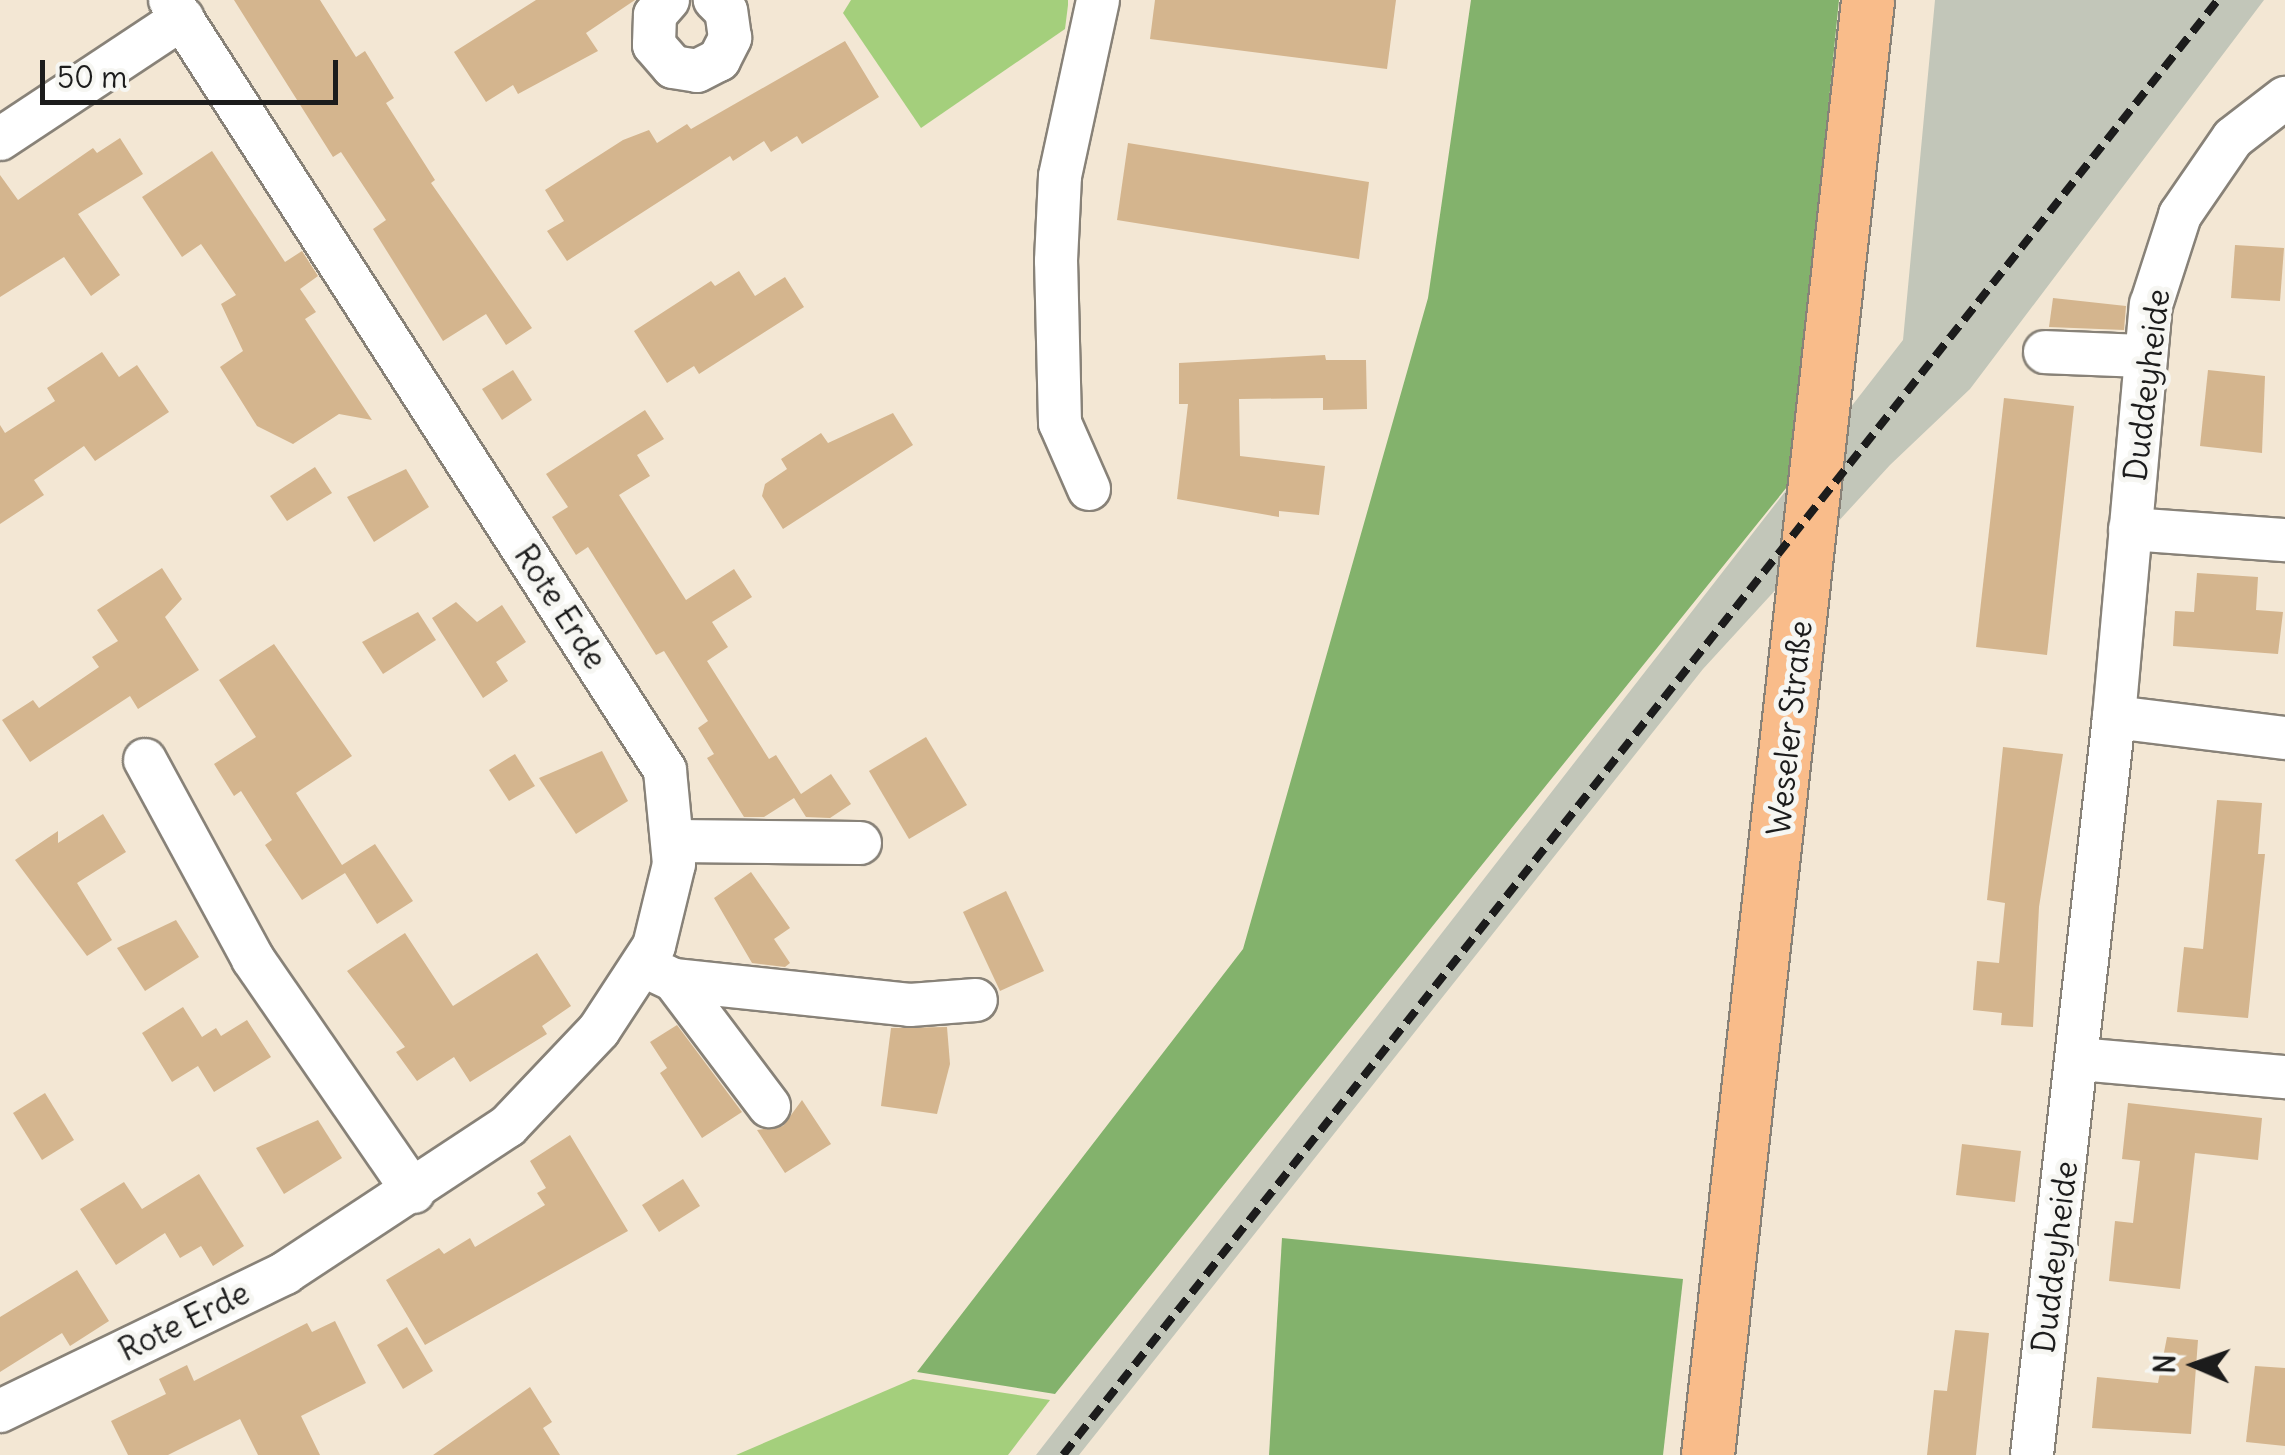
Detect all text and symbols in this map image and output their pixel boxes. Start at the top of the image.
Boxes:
scale bar [45,40,342,102]
text: 50 m [57,58,127,96]
street label: Duddeyheide [2116,287,2178,483]
street label: Rote Erde [506,538,614,676]
street label: Weseler Straße [1760,619,1820,837]
street label: Duddeyheide [2024,1159,2086,1355]
street label: Rote Erde [112,1274,256,1370]
north arrow [2145,1315,2245,1415]
text: N [2147,1354,2183,1374]

